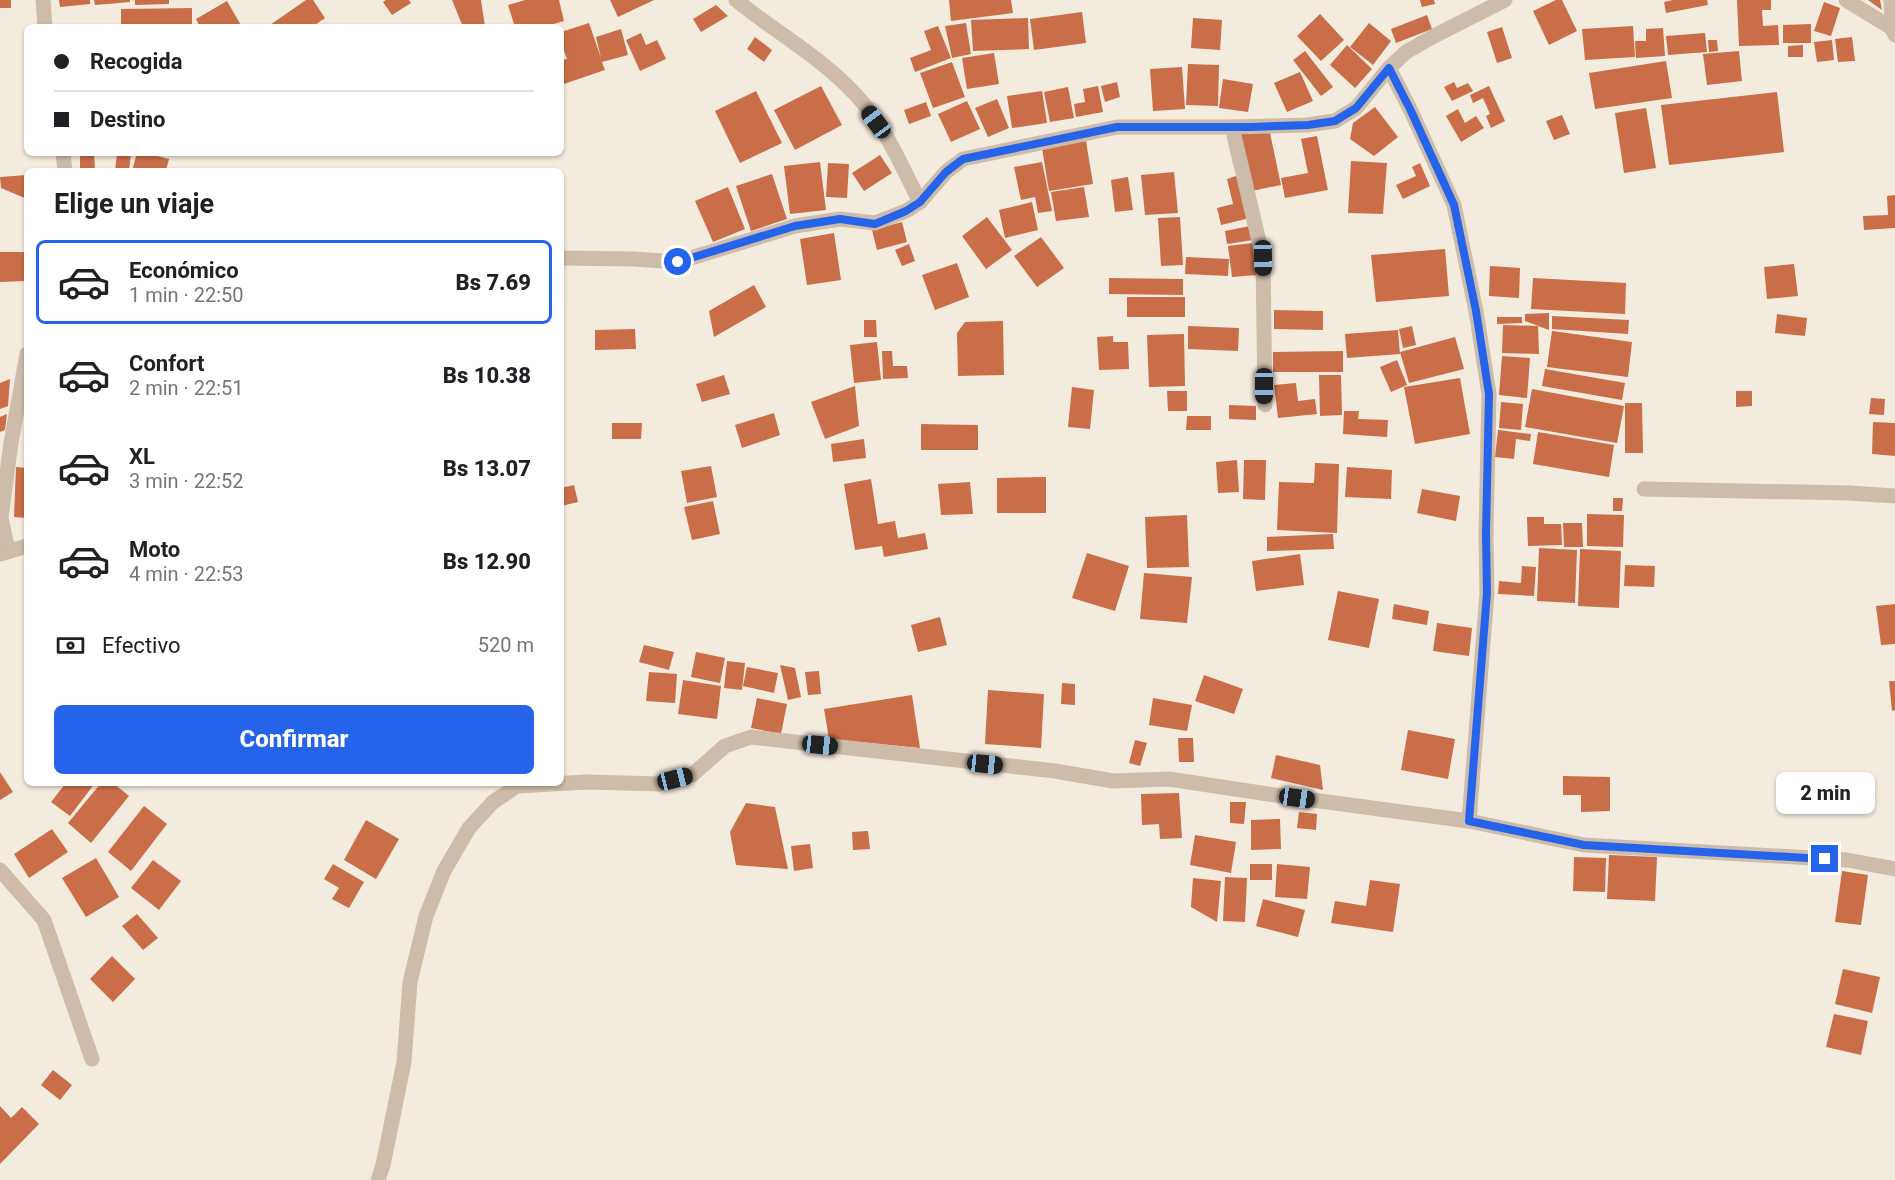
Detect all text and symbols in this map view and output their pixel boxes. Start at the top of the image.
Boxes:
text: Recogida [90,49,182,74]
car [858,102,894,142]
text: Destino [90,107,166,132]
text: Elige un viaje [54,188,214,220]
car [1254,240,1272,276]
route start [664,248,691,275]
icon: car [57,255,111,309]
text: Económico [129,258,239,283]
text: Bs 7.69 [456,270,531,295]
text: 1 min · 22:50 [129,283,244,307]
icon: car [57,348,111,402]
text: Confort [129,351,204,376]
text: Bs 10.38 [443,363,531,388]
car [1255,368,1273,404]
text: 2 min · 22:51 [129,376,244,400]
icon: car [57,441,111,495]
text: XL [129,444,155,469]
text: Bs 13.07 [443,456,531,481]
text: 3 min · 22:52 [129,469,244,493]
icon: car [57,534,111,588]
text: Moto [129,537,180,562]
text: Bs 12.90 [443,549,531,574]
text: 4 min · 22:53 [129,562,244,586]
icon: cash [54,629,87,662]
text: Efectivo [102,633,180,658]
text: 520 m [478,633,534,657]
button: Confirmar [54,705,534,774]
car [801,734,839,756]
car [966,753,1004,775]
car [655,766,695,792]
callout: 2 min [1776,772,1874,814]
text: 2 min [1800,781,1851,805]
car [1278,787,1316,809]
route end [1811,845,1838,872]

